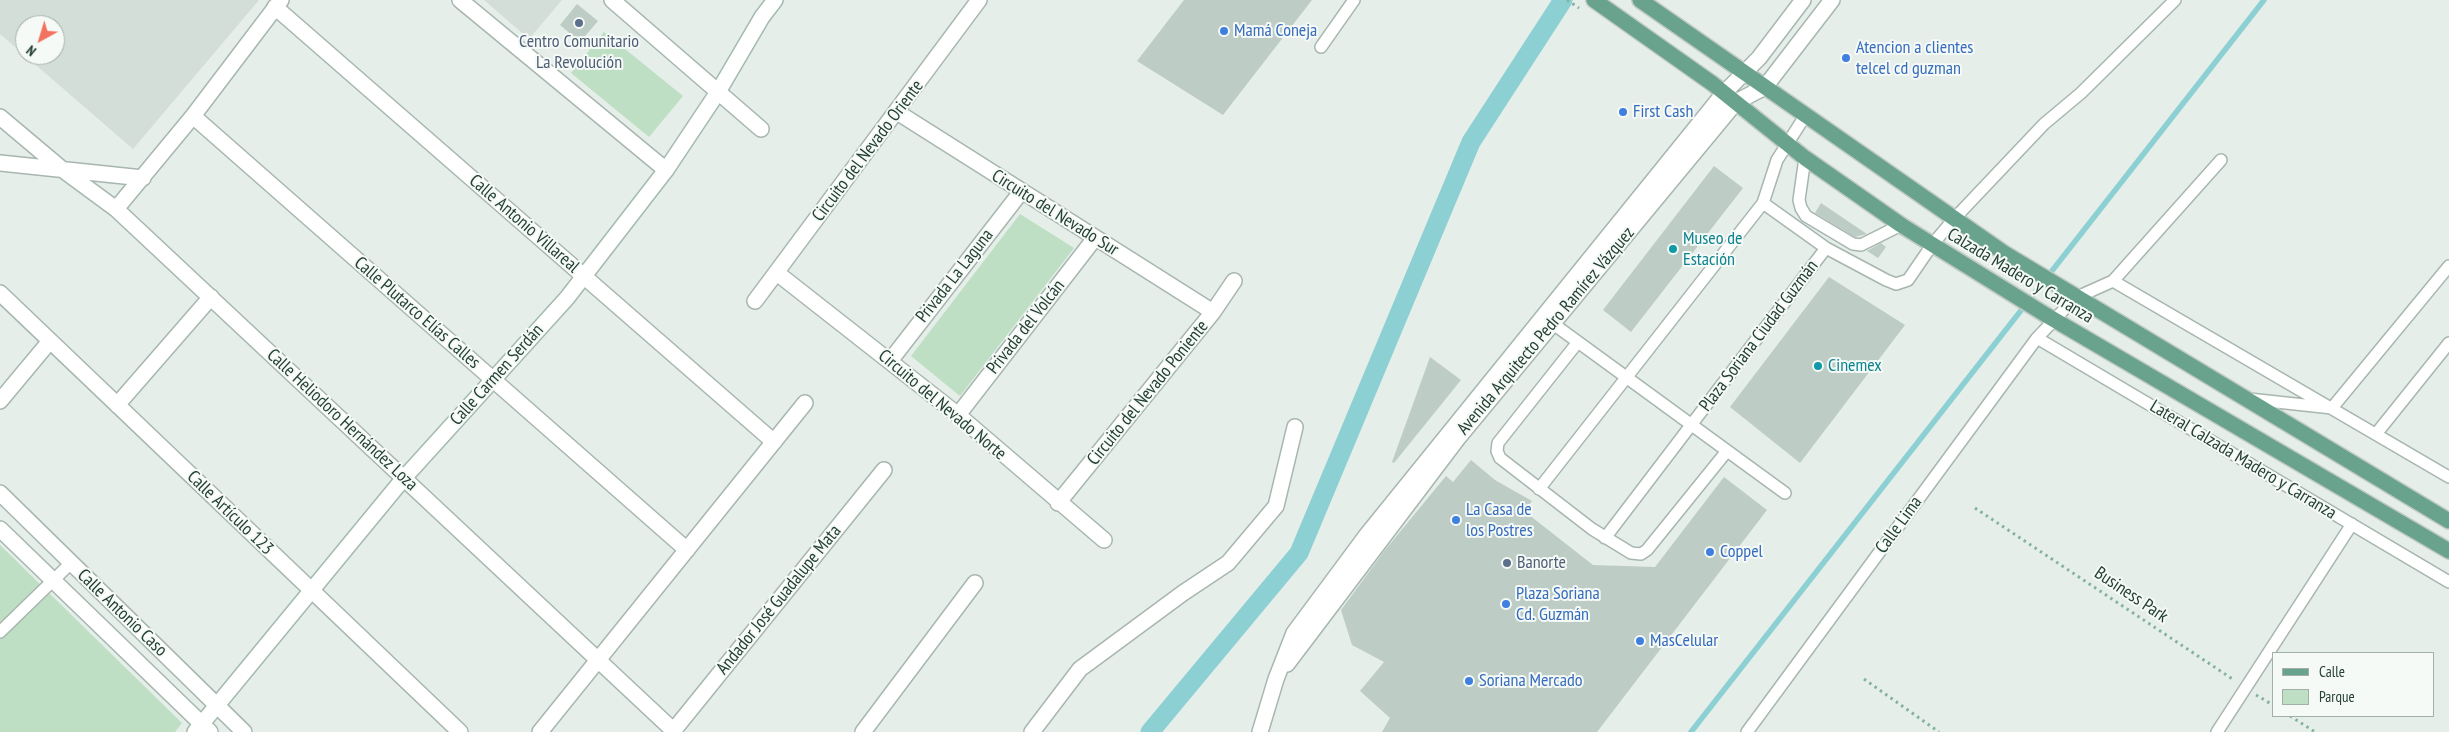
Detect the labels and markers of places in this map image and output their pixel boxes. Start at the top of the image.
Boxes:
marker: Centro Comunitario La Revolución [573,17,585,29]
place label: Mamá Coneja [1234,20,1317,42]
marker: Mamá Coneja [1218,25,1230,37]
place label: Centro Comunitario La Revolución [519,31,639,74]
place label: Atencion a clientes telcel cd guzman [1856,37,1973,80]
marker: Atencion a clientes telcel cd guzman [1840,52,1852,64]
place label: First Cash [1633,101,1693,123]
marker: First Cash [1617,106,1629,118]
place label: Museo de Estación [1683,228,1742,270]
marker: Museo de Estación [1667,243,1679,255]
place label: Cinemex [1828,355,1882,377]
marker: Cinemex [1812,360,1824,372]
place label: La Casa de los Postres [1466,499,1533,542]
marker: La Casa de los Postres [1450,514,1462,526]
place label: Coppel [1720,541,1763,563]
marker: Coppel [1704,546,1716,558]
place label: Banorte [1517,552,1566,574]
marker: Banorte [1501,557,1513,569]
place label: Plaza Soriana Cd. Guzmán [1516,583,1600,626]
marker: Plaza Soriana Cd. Guzmán [1500,598,1512,610]
place label: MasCelular [1650,630,1718,652]
marker: MasCelular [1634,635,1646,647]
place label: Soriana Mercado [1479,670,1582,692]
marker: Soriana Mercado [1463,675,1475,687]

